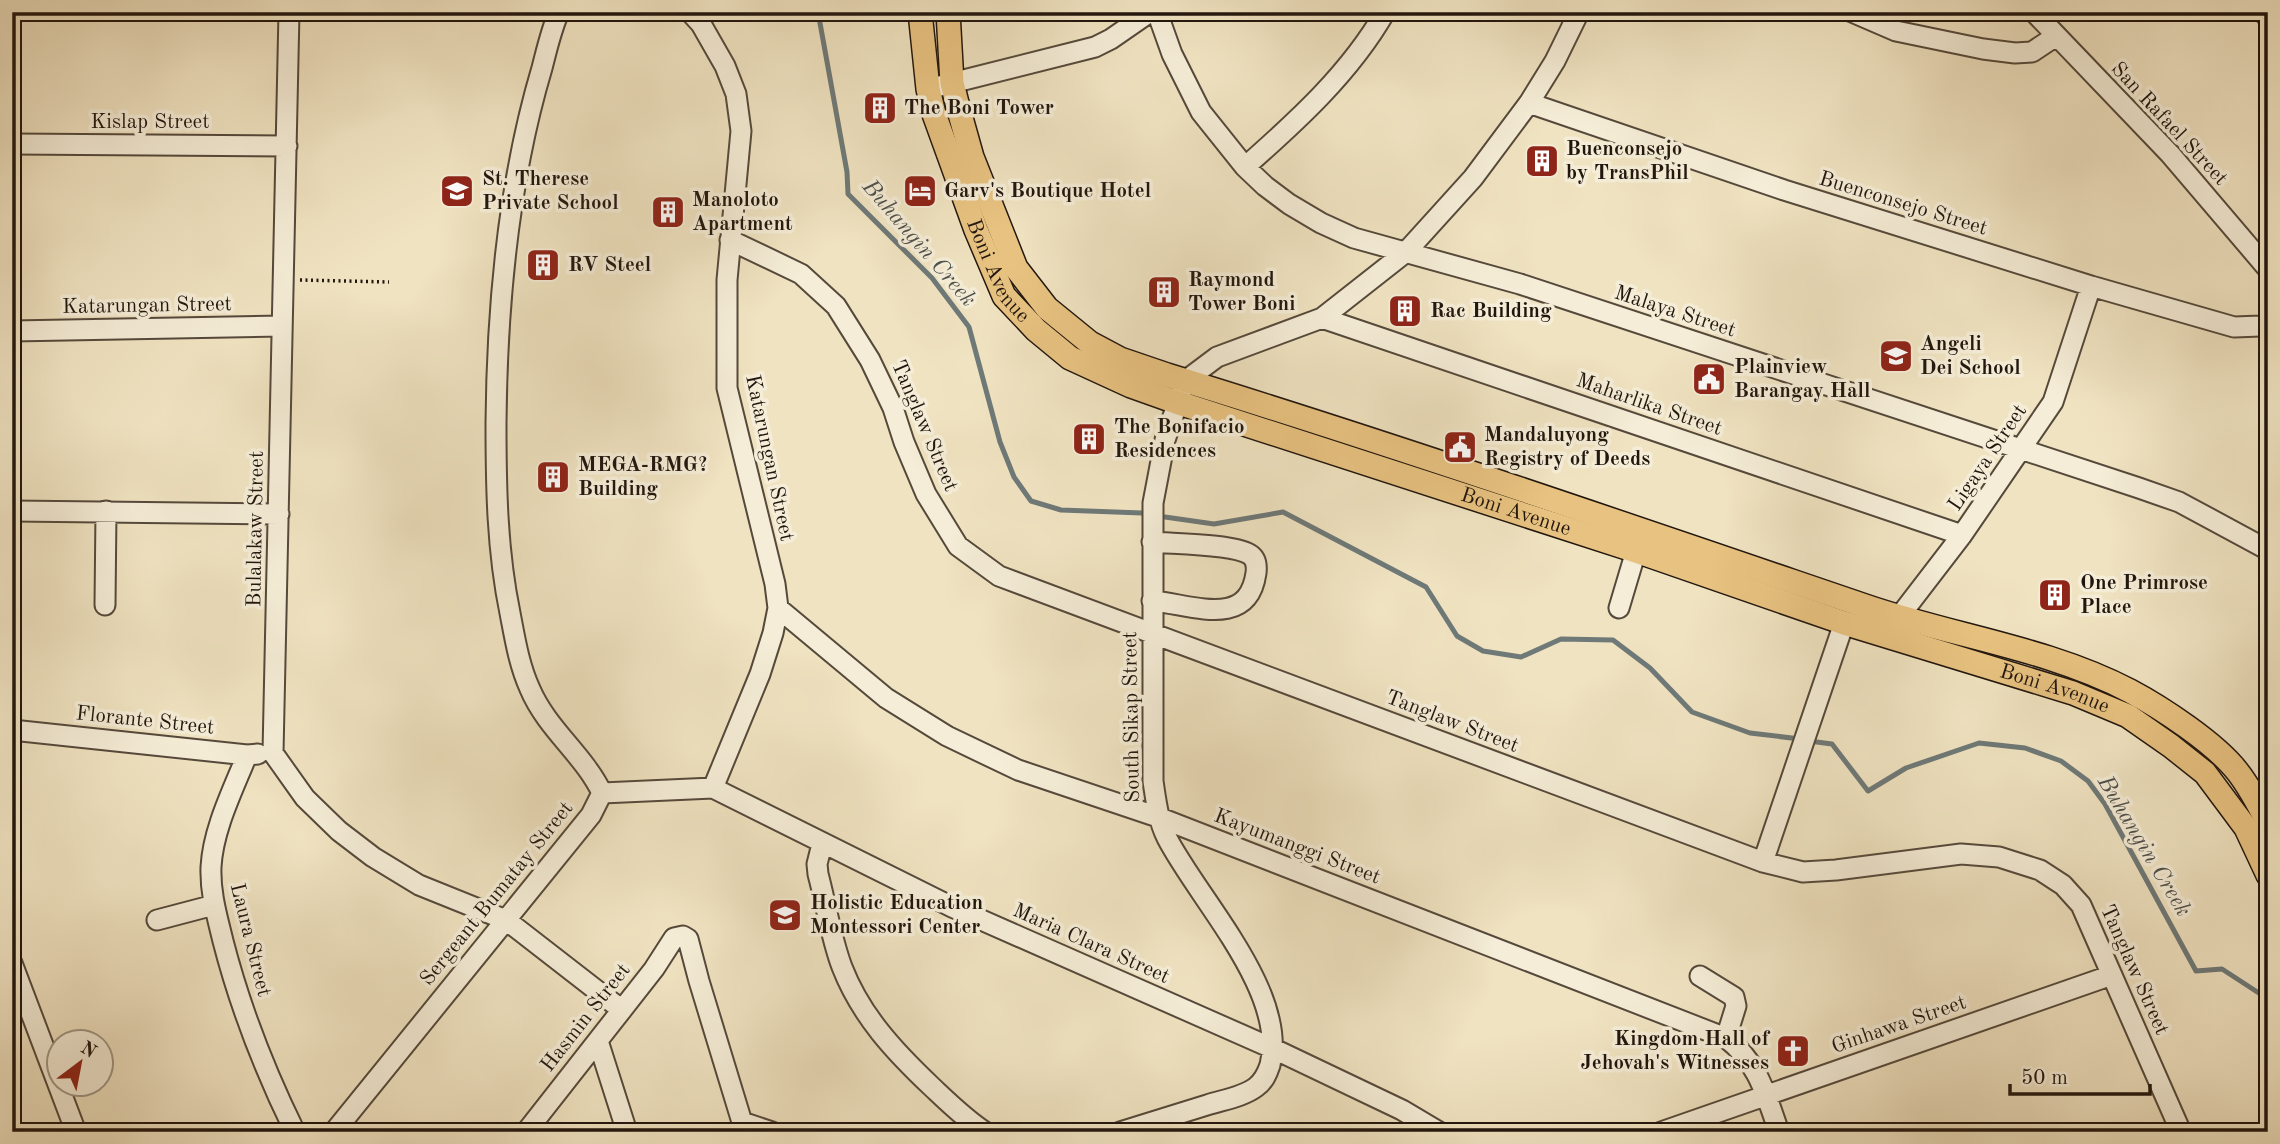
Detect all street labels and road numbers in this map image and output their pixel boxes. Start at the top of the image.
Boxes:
street label: San Rafael Street [2107,58,2231,190]
street label: Kislap Street [90,112,210,133]
street label: Buenconsejo Street [1816,168,1990,240]
street label: Boni Avenue [962,216,1034,327]
street label: Malaya Street [1612,283,1738,341]
street label: Katarungan Street [62,294,232,318]
street label: Tanglaw Street [887,357,961,495]
street label: Maharlika Street [1573,370,1725,440]
street label: Katarungan Street [741,373,797,543]
street label: Ligaya Street [1945,401,2031,515]
street label: Bulalakaw Street [244,451,268,607]
street label: Boni Avenue [1458,484,1574,540]
street label: South Sikap Street [1120,631,1144,803]
street label: Boni Avenue [1997,661,2112,717]
street label: Tanglaw Street [1383,687,1521,757]
street label: Florante Street [75,703,215,739]
street label: Sergeant Bumatay Street [416,798,578,990]
street label: Kayumanggi Street [1211,806,1383,888]
street label: Laura Street [226,881,274,999]
street label: Maria Clara Street [1009,900,1173,988]
street label: Tanglaw Street [2096,902,2172,1038]
street label: Hasmin Street [537,960,635,1076]
street label: Ginhawa Street [1829,992,1969,1058]

